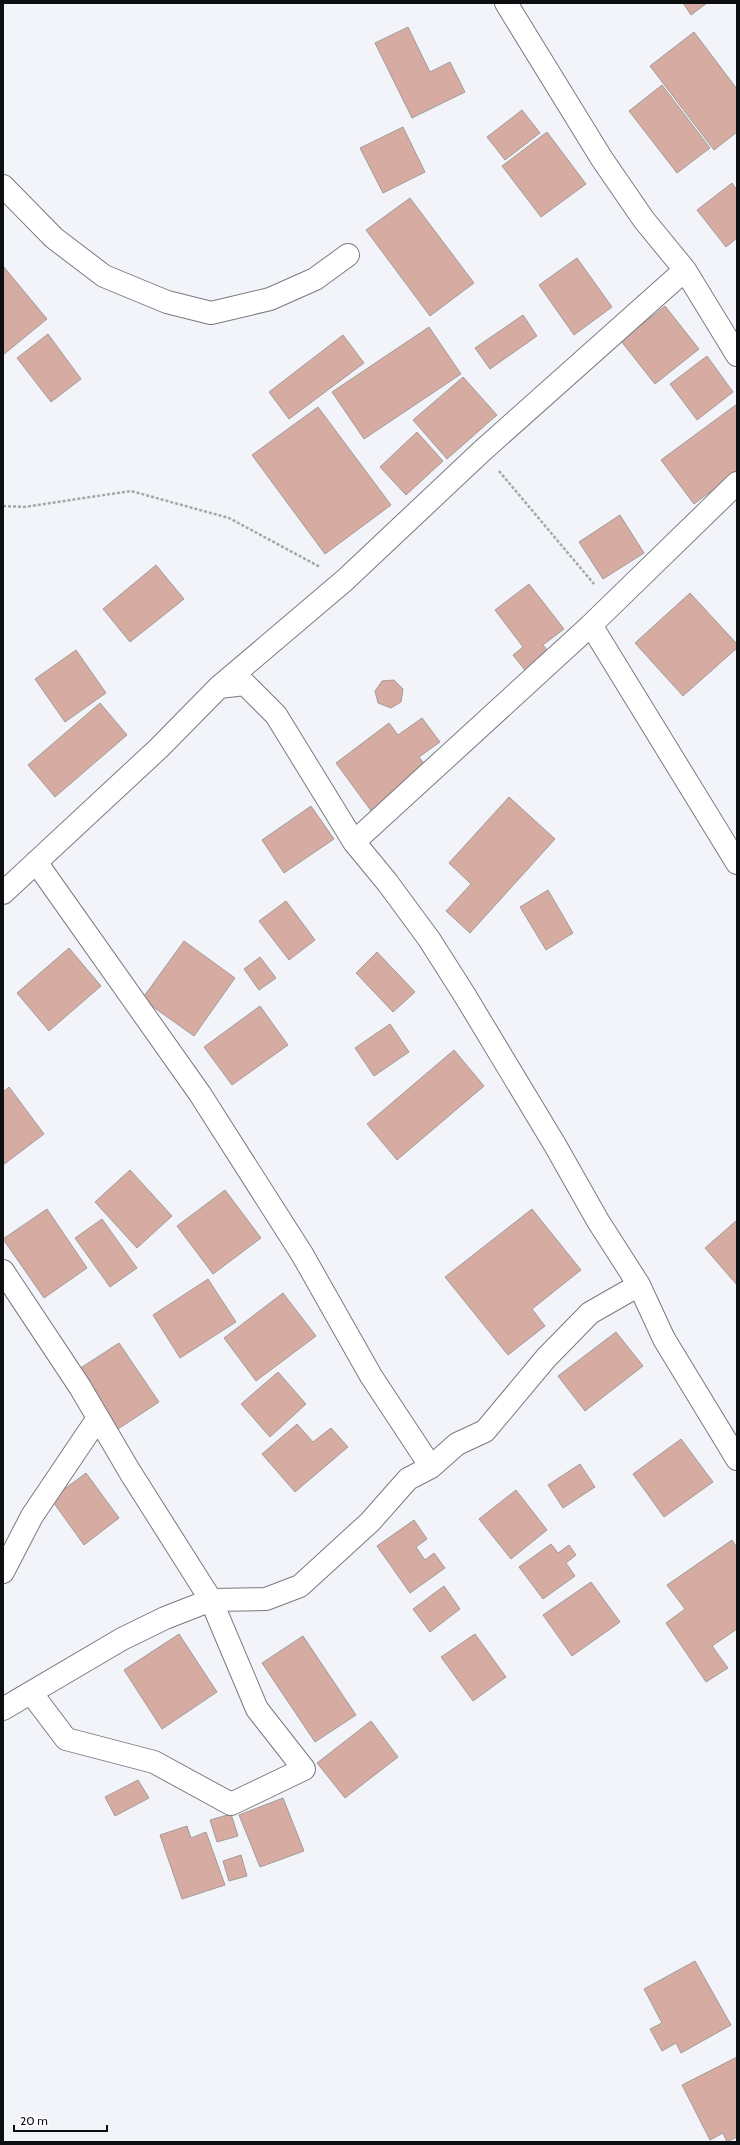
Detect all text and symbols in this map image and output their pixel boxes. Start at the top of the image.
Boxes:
scale bar [14,2107,107,2133]
text: 20 m [20,2113,48,2128]

